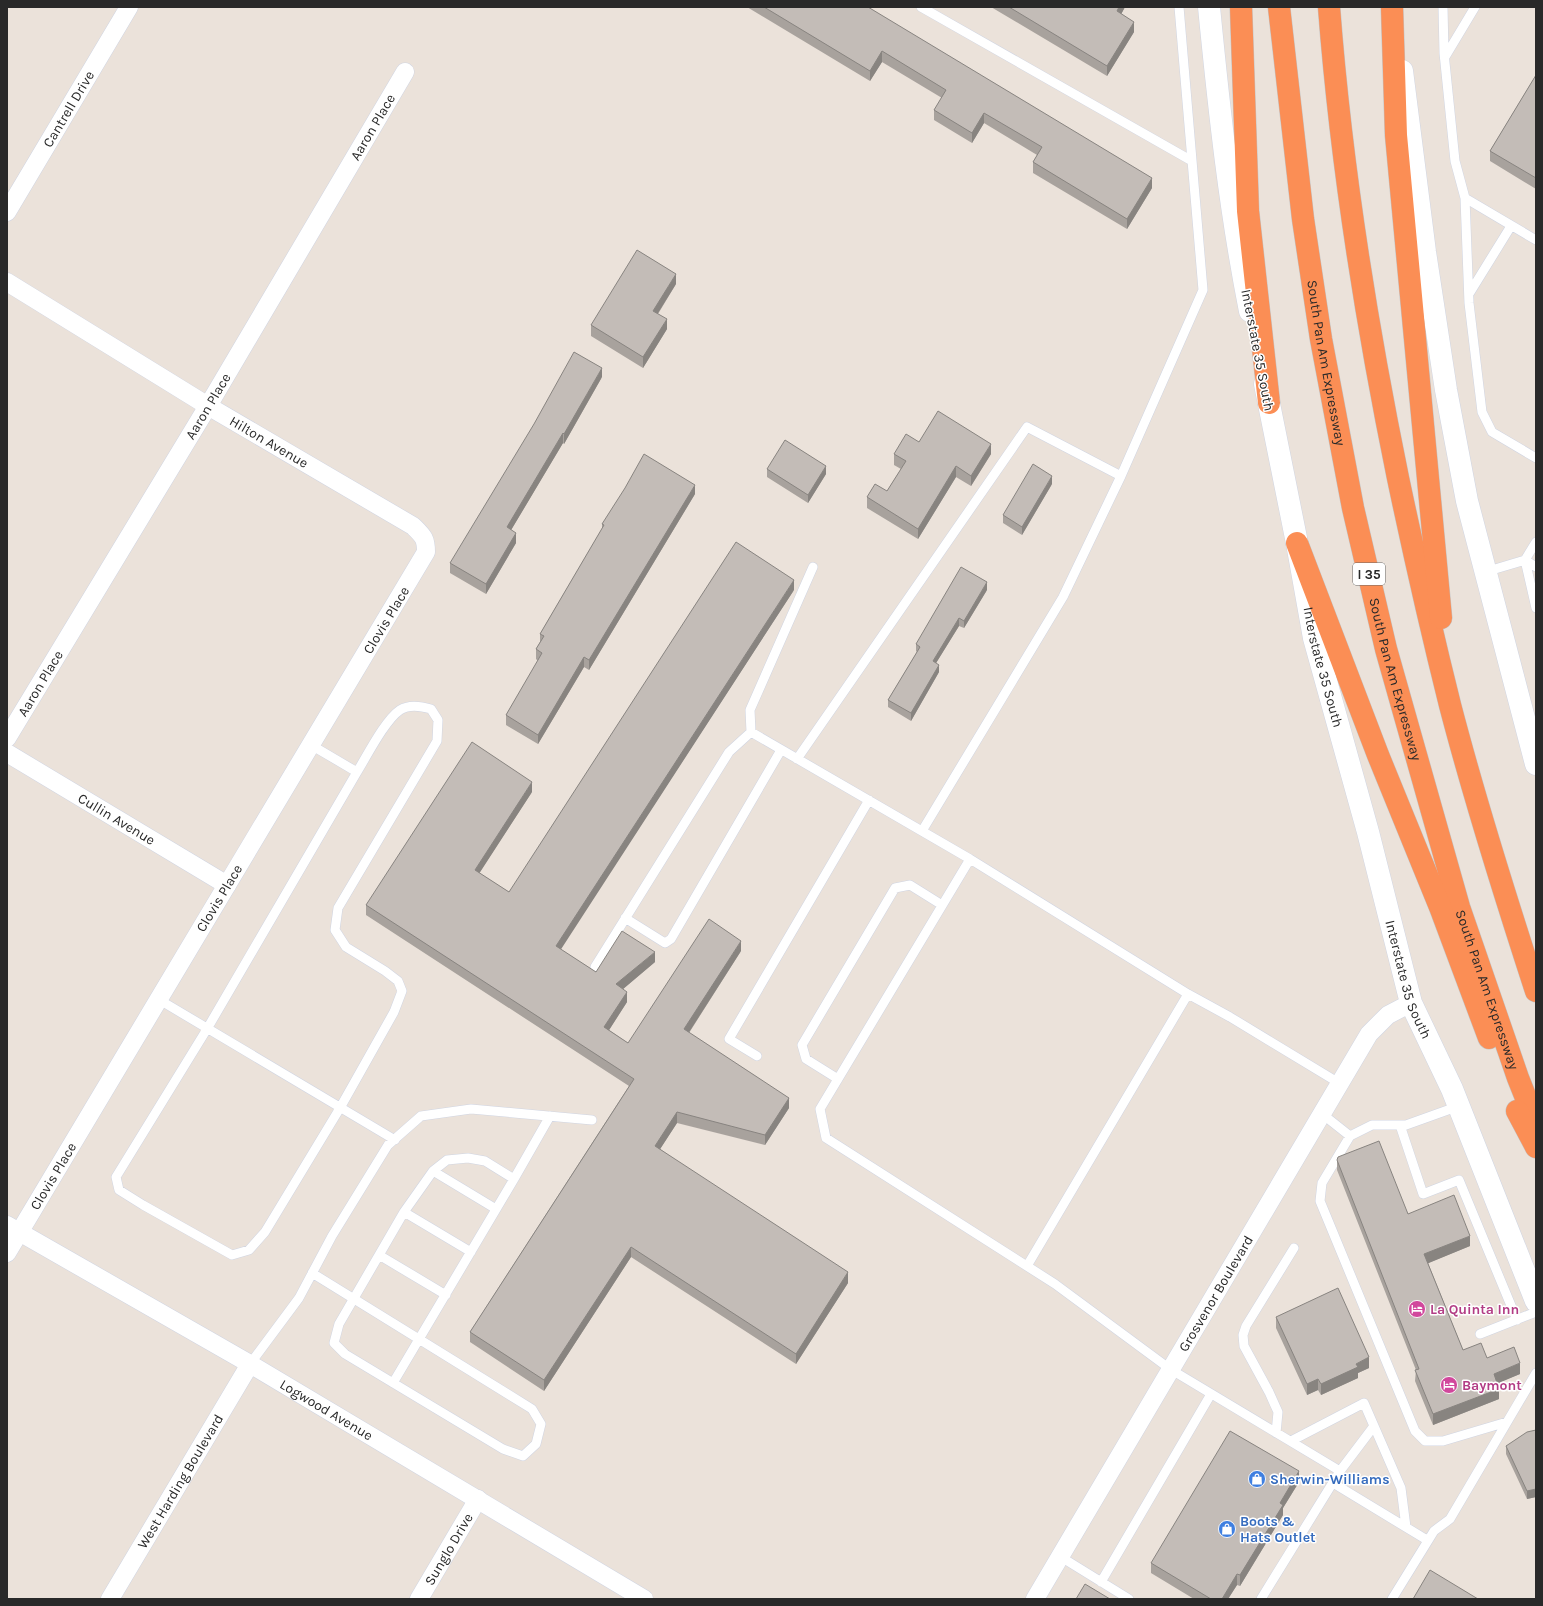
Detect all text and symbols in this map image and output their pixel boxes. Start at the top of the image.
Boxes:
street label: Cantrell Drive [39,68,98,151]
street label: Aaron Place [347,91,399,163]
street label: South Pan Am Expressway [1303,279,1349,448]
street label: Interstate 35 South [1237,288,1278,412]
street label: Aaron Place [182,370,235,442]
street label: Hilton Avenue [226,413,311,472]
road number: I 35 [1353,563,1385,585]
street label: Clovis Place [360,583,413,657]
street label: South Pan Am Expressway [1365,596,1425,763]
street label: Interstate 35 South [1300,605,1346,729]
street label: Aaron Place [14,647,67,720]
street label: Cullin Avenue [75,790,158,849]
street label: Clovis Place [193,861,246,935]
street label: South Pan Am Expressway [1452,908,1523,1072]
street label: Interstate 35 South [1381,918,1435,1042]
street label: Clovis Place [27,1139,80,1213]
street label: Grosvenor Boulevard [1175,1233,1257,1355]
hotel icon: La Quinta Inn [1407,1299,1427,1319]
place label: La Quinta Inn [1430,1301,1519,1318]
hotel icon: Baymont [1439,1375,1459,1395]
street label: Logwood Avenue [277,1376,376,1444]
place label: Baymont [1462,1377,1522,1394]
street label: West Harding Boulevard [134,1411,227,1552]
shop icon: Sherwin-Williams [1247,1469,1267,1489]
place label: Sherwin-Williams [1270,1471,1390,1488]
street label: Sunglo Drive [421,1510,477,1588]
place label: Boots & Hats Outlet [1240,1513,1316,1546]
shop icon: Boots & Hats Outlet [1217,1519,1237,1539]

